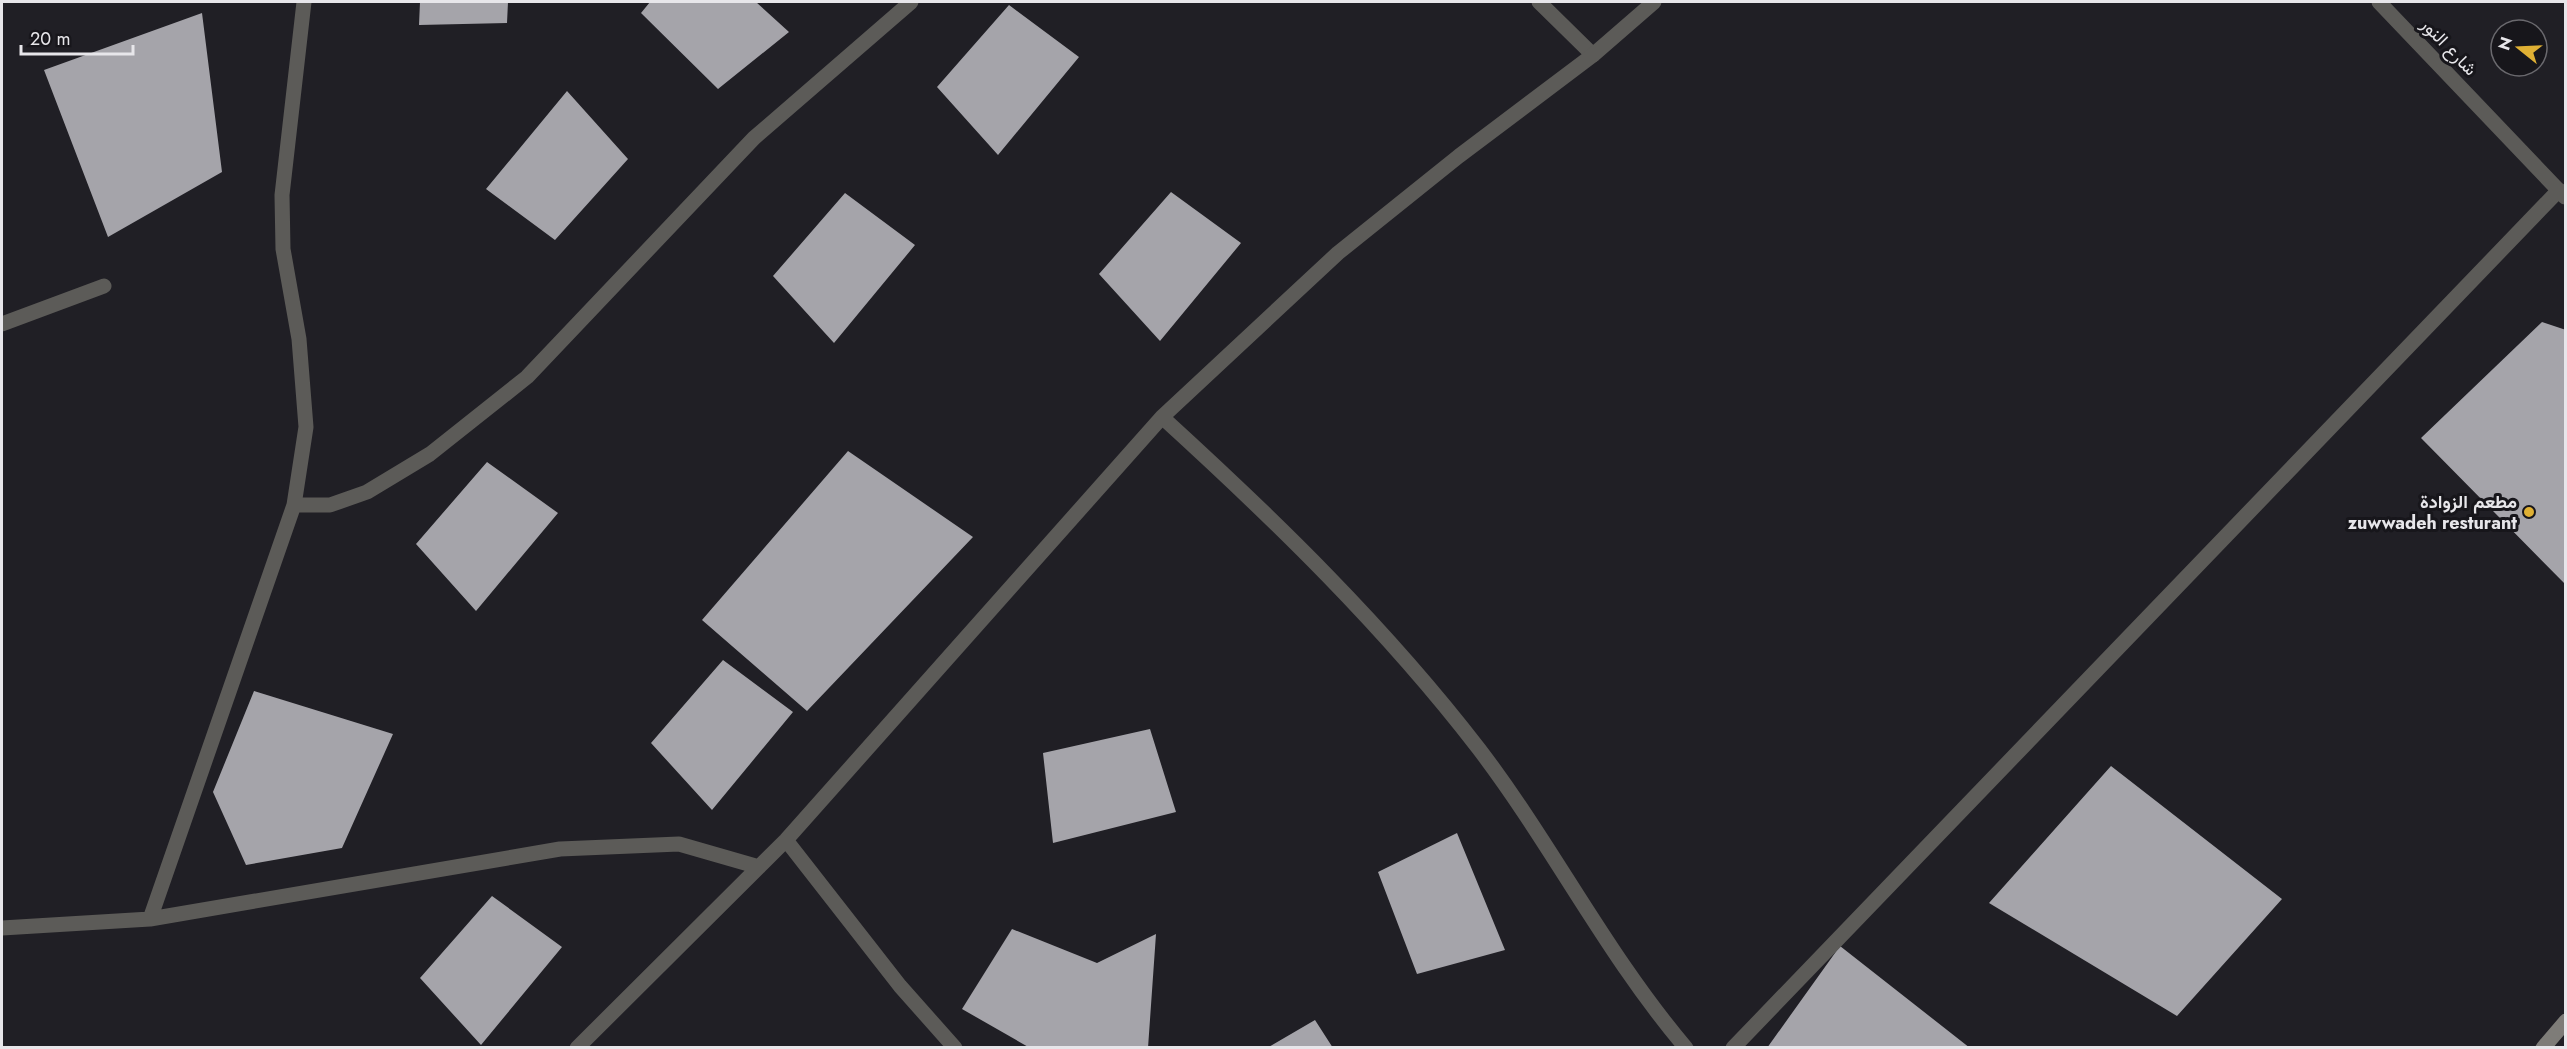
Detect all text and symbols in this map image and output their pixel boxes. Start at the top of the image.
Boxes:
street label: شارع النور [2414,12,2483,82]
scale bar [21,18,134,56]
north arrow [2489,18,2549,78]
text: 20 m [30,26,70,52]
text: N [2492,34,2518,53]
place label: مطعم الزوادة zuwwadeh resturant [2348,489,2517,536]
marker: مطعم الزوادة zuwwadeh resturant [2522,505,2536,519]

